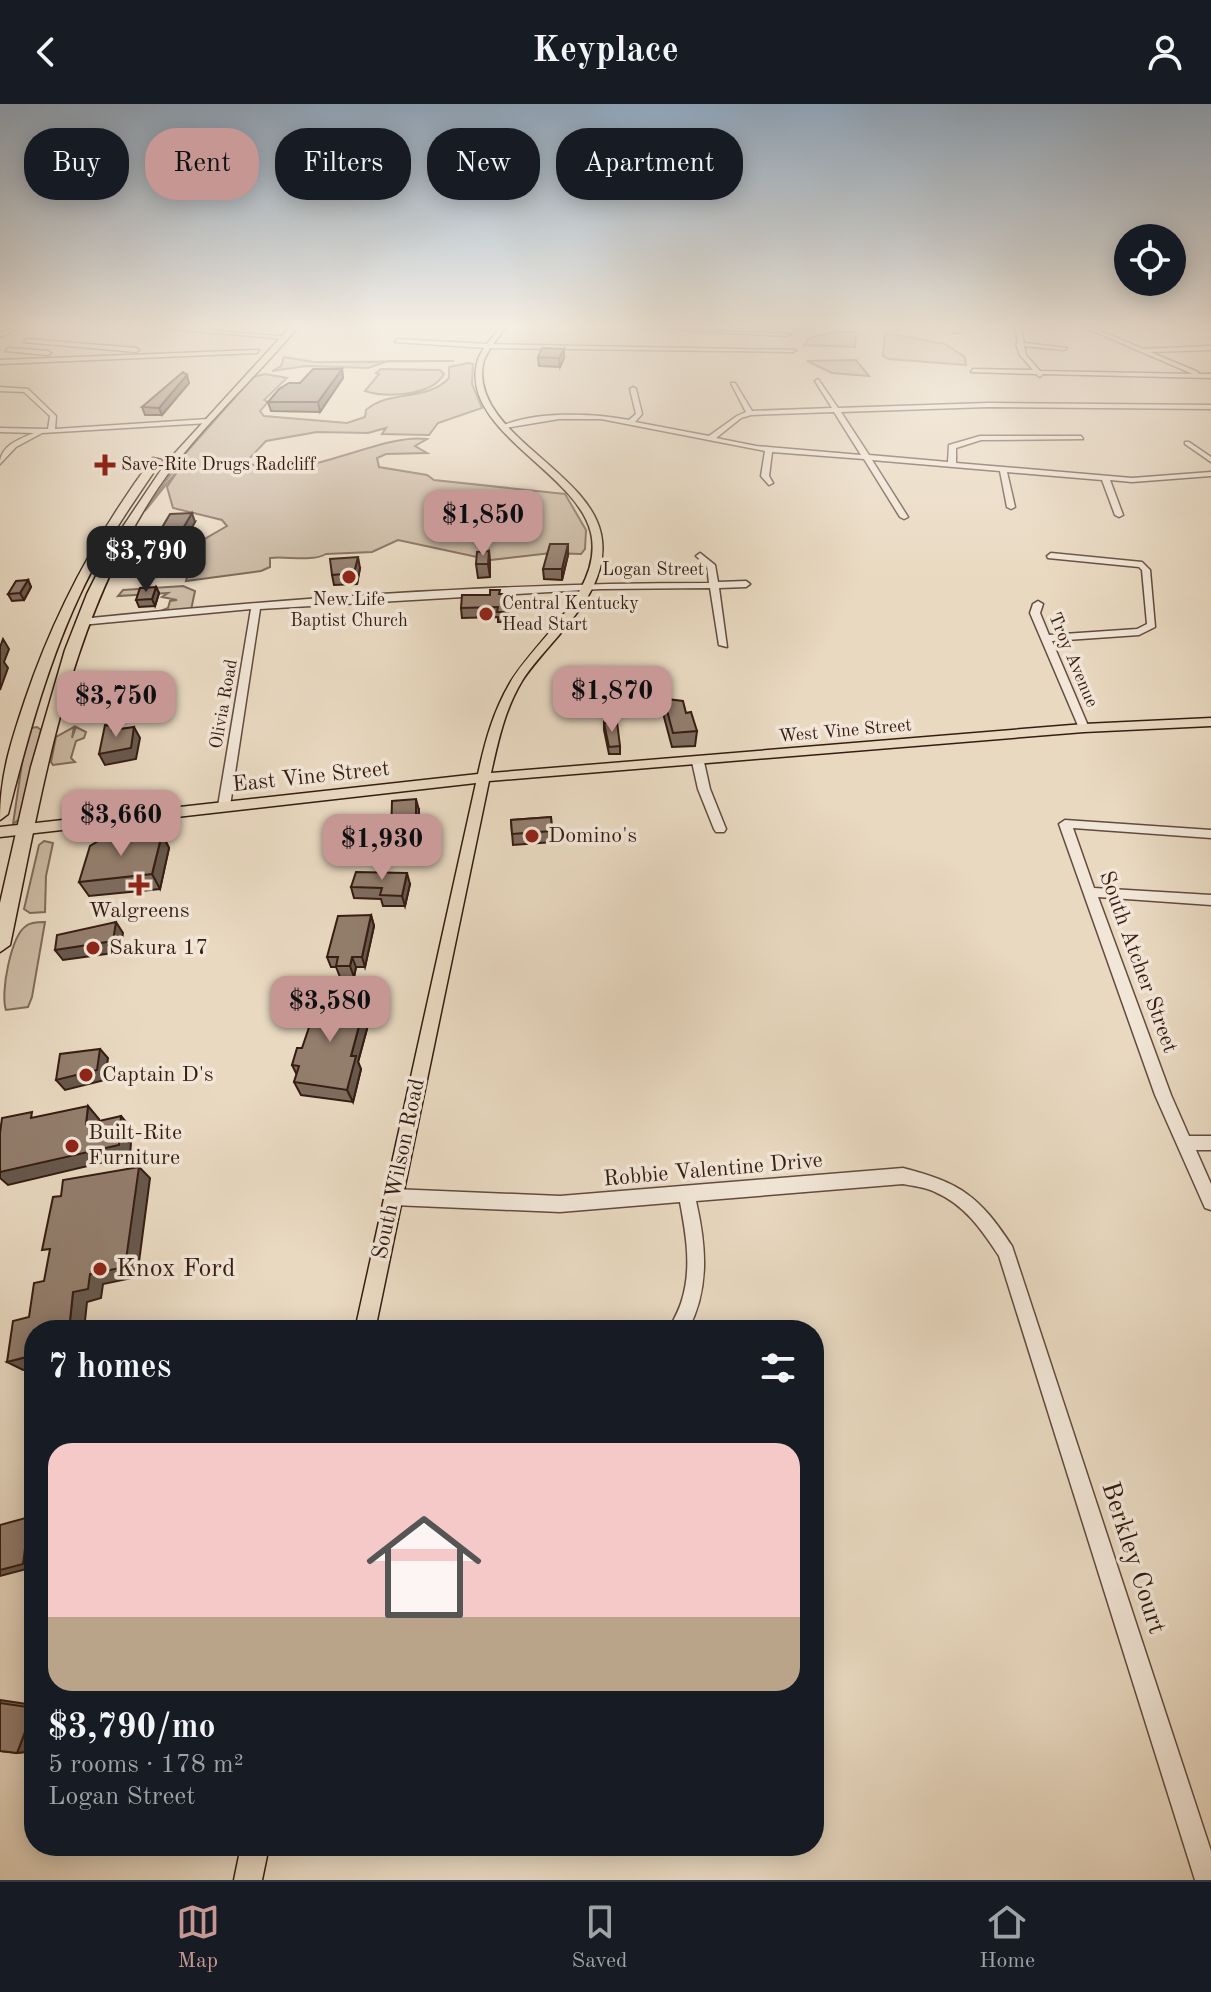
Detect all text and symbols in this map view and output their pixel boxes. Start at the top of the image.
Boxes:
icon: back [24,30,68,74]
icon: person [1143,30,1187,74]
text: Keyplace [532,34,679,70]
chip: Buy [24,128,129,200]
chip: Rent [145,128,259,200]
chip: Filters [275,128,411,200]
chip: New [427,128,540,200]
chip: Apartment [556,128,743,200]
map controls [1114,224,1186,296]
button: locate [1114,224,1186,296]
marker: Save-Rite Drugs Radcliff [96,456,114,474]
place label: Save-Rite Drugs Radcliff [121,456,317,474]
pin: $1,850 [418,490,548,558]
text: $1,850 [442,503,524,529]
pin: $3,790 [81,526,211,594]
text: $3,790 [105,539,187,565]
street label: Logan Street [602,561,704,579]
marker: New Life Baptist Church [340,568,358,586]
place label: New Life Baptist Church [290,591,408,630]
place label: Central Kentucky Head Start [502,595,639,634]
marker: Central Kentucky Head Start [477,605,495,623]
street label: Troy Avenue [1045,610,1101,710]
street label: Olivia Road [207,658,241,750]
pin: $1,870 [547,666,677,734]
pin: $3,750 [51,671,181,739]
text: $1,870 [571,679,653,705]
text: $3,750 [75,684,157,710]
street label: West Vine Street [778,716,912,746]
street label: East Vine Street [231,758,391,796]
pin: $3,660 [56,790,186,858]
text: $3,660 [80,803,162,829]
pin: $1,930 [317,814,447,882]
place label: Domino's [548,825,637,847]
text: $1,930 [341,827,423,853]
marker: Domino's [523,827,541,845]
street label: South Atcher Street [1095,868,1181,1056]
marker: Walgreens [130,876,148,894]
place label: Walgreens [88,900,190,922]
place label: Sakura 17 [109,937,208,959]
marker: Sakura 17 [84,939,102,957]
pin: $3,580 [265,976,395,1044]
text: $3,580 [289,989,371,1015]
place label: Captain D's [102,1064,214,1086]
marker: Captain D's [77,1066,95,1084]
street label: South Wilson Road [369,1077,429,1261]
place label: Built-Rite Furniture [88,1122,182,1169]
marker: Built-Rite Furniture [63,1137,81,1155]
street label: Robbie Valentine Drive [602,1149,824,1191]
place label: Knox Ford [116,1256,236,1282]
marker: Knox Ford [91,1260,109,1278]
icon: filters [756,1346,800,1390]
text: 7 homes [48,1351,171,1385]
street label: Berkley Court [1096,1479,1170,1637]
icon: home [352,1495,496,1639]
text: $3,790/mo [48,1711,216,1745]
text: 5 rooms · 178 m² [48,1752,244,1778]
text: Logan Street [48,1784,195,1810]
tab: Map [176,1900,220,1975]
tab: Saved [572,1900,628,1975]
tab: Home [979,1900,1035,1975]

